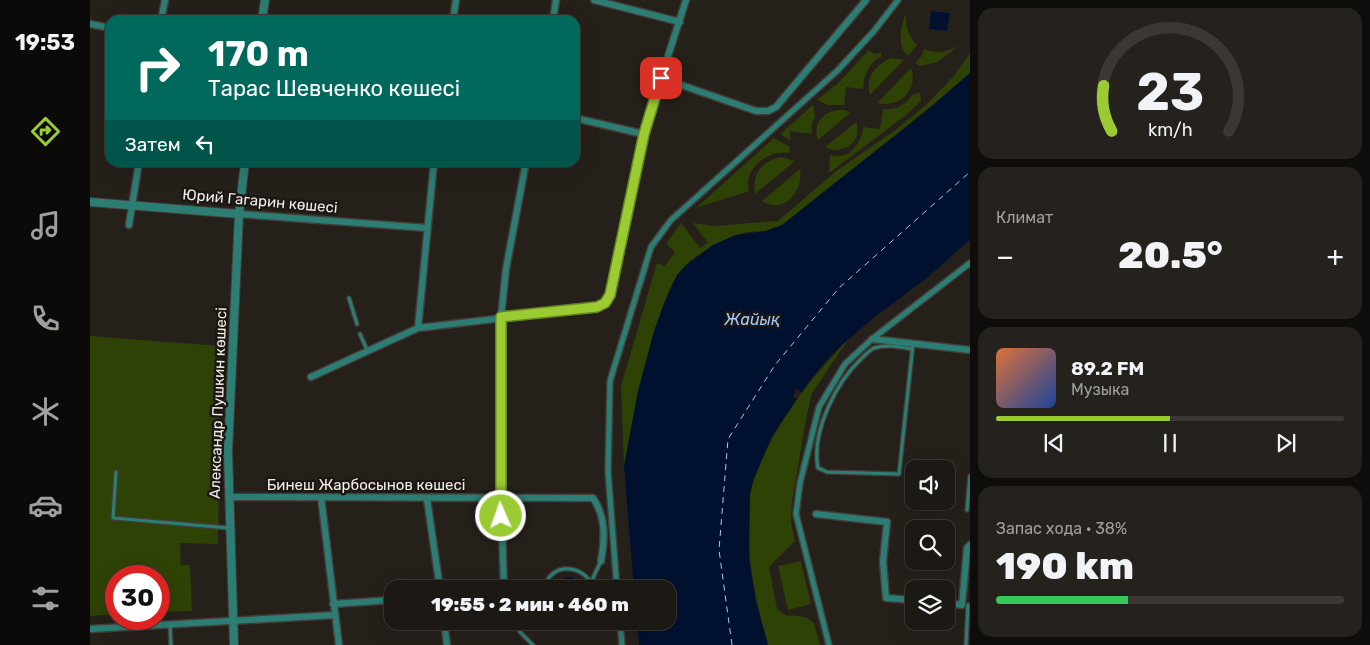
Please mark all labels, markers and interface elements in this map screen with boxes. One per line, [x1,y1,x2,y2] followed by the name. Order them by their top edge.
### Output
[15,29,75,56] text: 19:53
[208,33,309,75] text: 170 m
[125,35,190,100] icon: right
[640,57,682,99] pin
[1136,61,1204,123] text: 23
[647,64,675,92] icon: arrive
[208,75,460,102] text: Тарас Шевченко көшесі
[28,114,63,149] icon: directions
[1148,119,1192,140] text: km/h
[191,130,219,158] icon: left
[125,133,181,156] text: Затем
[182,185,338,217] street label: Юрий Гагарин көшесі
[28,208,63,243] icon: music
[996,208,1053,227] text: Климат
[1118,232,1223,278] text: 20.5°
[996,240,1014,273] text: −
[1327,240,1344,273] text: +
[28,301,63,336] icon: phone
[206,307,230,499] street label: Александр Пушкин көшесі
[724,310,780,329] water label: Жайық
[1071,357,1144,380] text: 89.2 FM
[1071,380,1129,399] text: Музыка
[28,394,63,429] icon: climate
[1040,429,1068,457] icon: previous
[1156,429,1184,457] icon: pause
[1272,429,1300,457] icon: next
[905,460,955,630] map controls
[905,460,955,510] button: sound
[267,476,465,494] street label: Бинеш Жарбосынов көшесі
[28,488,63,523] icon: car
[474,489,526,541] position arrow
[996,519,1127,538] text: Запас хода · 38%
[905,520,955,570] button: search
[996,543,1134,589] text: 190 km
[105,565,170,630] speed limit sign: 30
[905,580,955,630] button: layers
[28,581,63,616] icon: filters
[431,593,629,616] text: 19:55 · 2 мин · 460 m

